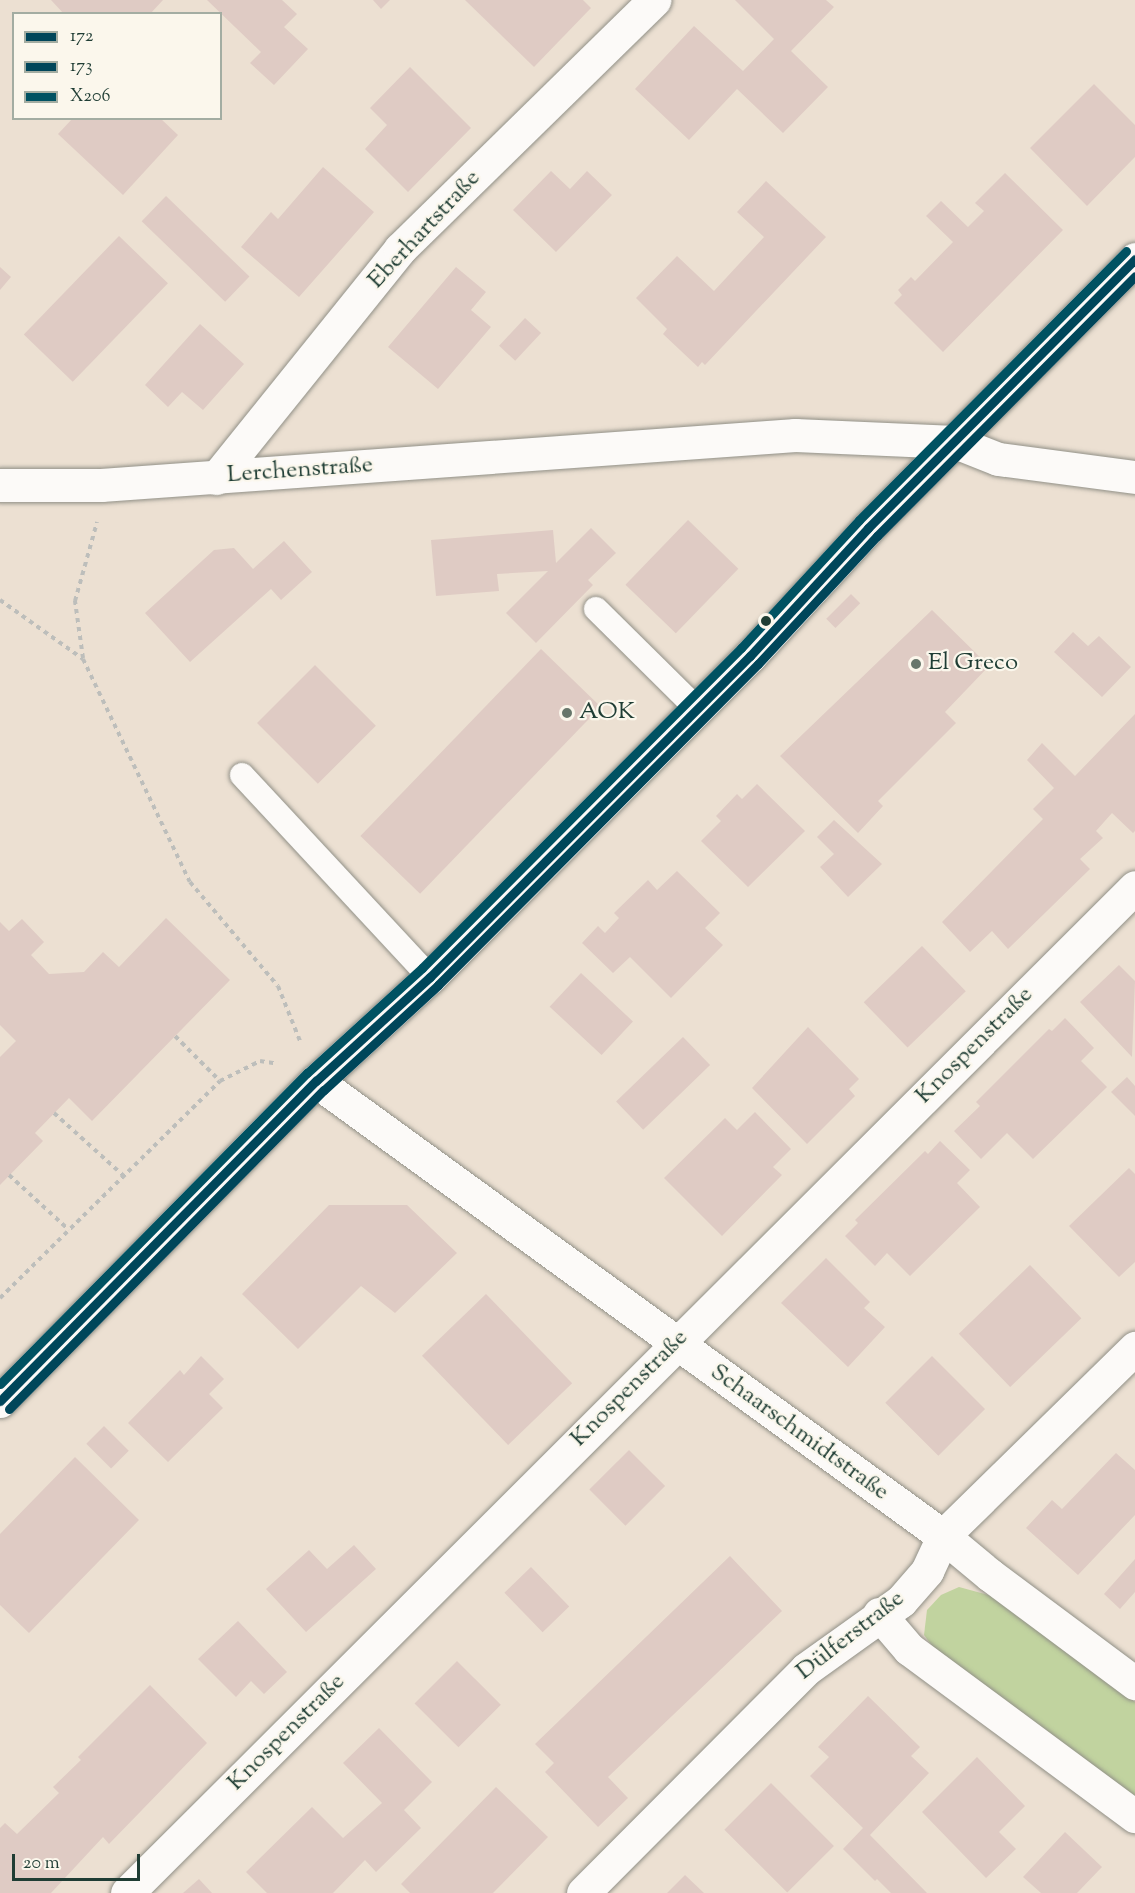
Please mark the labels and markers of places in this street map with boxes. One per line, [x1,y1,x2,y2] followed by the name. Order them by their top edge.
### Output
[760,615,772,627] unlabelled marker
[928,650,1018,678] place label: El Greco
[909,657,923,671] marker: El Greco
[579,699,635,727] place label: AOK
[560,706,574,720] marker: AOK

